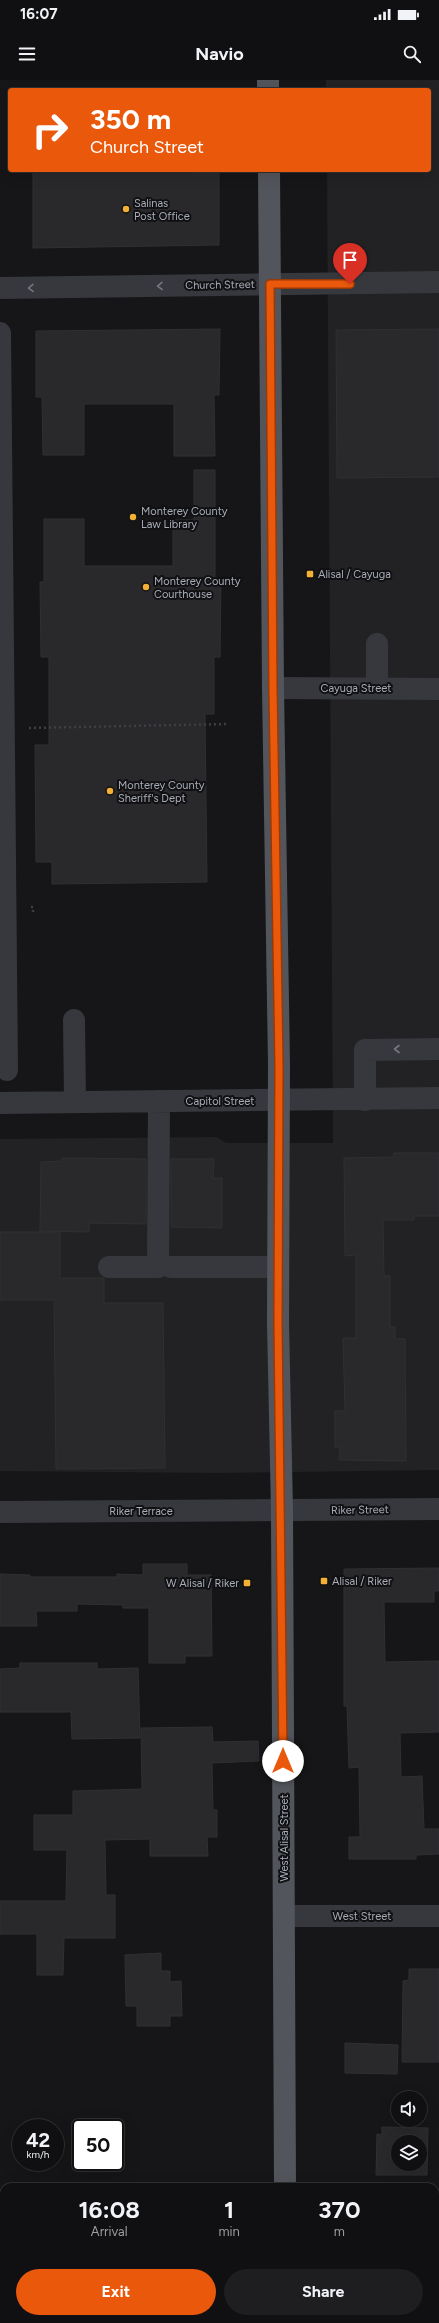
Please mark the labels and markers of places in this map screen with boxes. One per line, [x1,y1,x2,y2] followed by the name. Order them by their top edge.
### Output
[134,197,190,223] place label: Salinas Post Office
[121,204,131,214] marker: Salinas Post Office
[333,243,367,284] pin
[141,505,228,531] place label: Monterey County Law Library
[128,512,138,522] marker: Monterey County Law Library
[318,568,391,581] place label: Alisal / Cayuga
[305,569,315,579] marker: Alisal / Cayuga
[154,575,241,601] place label: Monterey County Courthouse
[141,582,151,592] marker: Monterey County Courthouse
[118,779,205,805] place label: Monterey County Sheriff's Dept
[105,786,115,796] marker: Monterey County Sheriff's Dept
[332,1575,392,1588] place label: Alisal / Riker
[319,1576,329,1586] marker: Alisal / Riker
[166,1577,239,1590] place label: W Alisal / Riker
[242,1578,252,1588] marker: W Alisal / Riker

